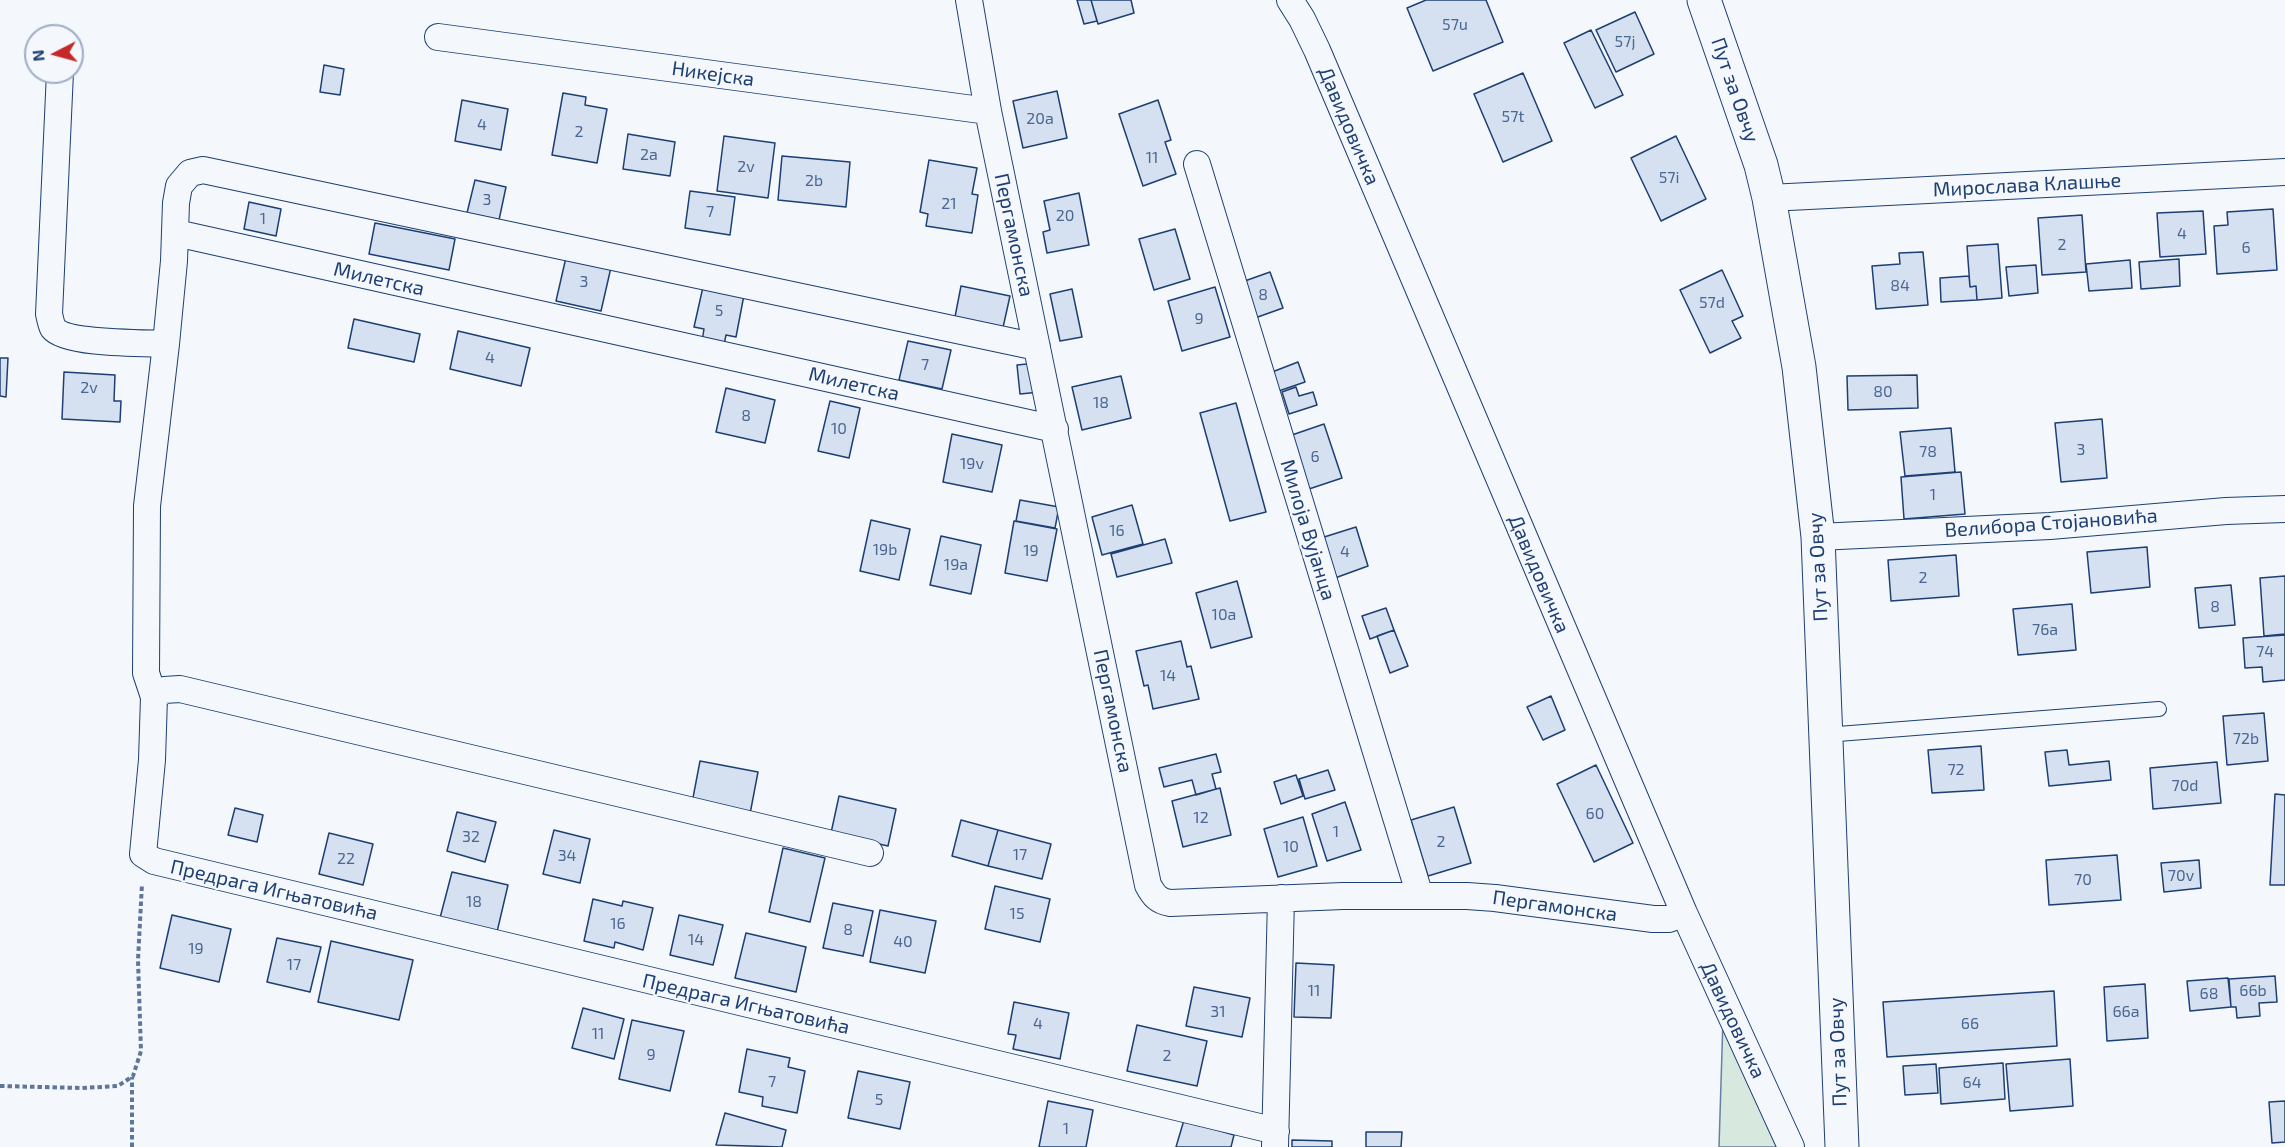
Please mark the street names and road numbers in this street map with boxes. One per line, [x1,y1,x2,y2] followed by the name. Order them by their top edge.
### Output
[1706,34,1764,146] street label: Пут за Овчу
[670,56,756,92] street label: Никејска
[1313,63,1385,189] street label: Давидовичка
[1932,168,2122,202] street label: Мирослава Клашње
[989,171,1039,299] street label: Пергамонска
[331,257,427,301] street label: Милетска
[806,362,902,406] street label: Милетска
[1275,457,1341,603] street label: Милоја Вујанца
[1944,504,2158,542] street label: Велибора Стојановића
[1503,511,1575,637] street label: Давидовичка
[1803,512,1833,622] street label: Пут за Овчу
[1088,647,1138,775] street label: Пергамонска
[168,854,380,926] street label: Предрага Игњатовића
[1491,885,1619,927] street label: Пергамонска
[1695,958,1771,1082] street label: Давидовичка
[640,968,852,1040] street label: Предрага Игњатовића
[1824,997,1852,1107] street label: Пут за Овчу

